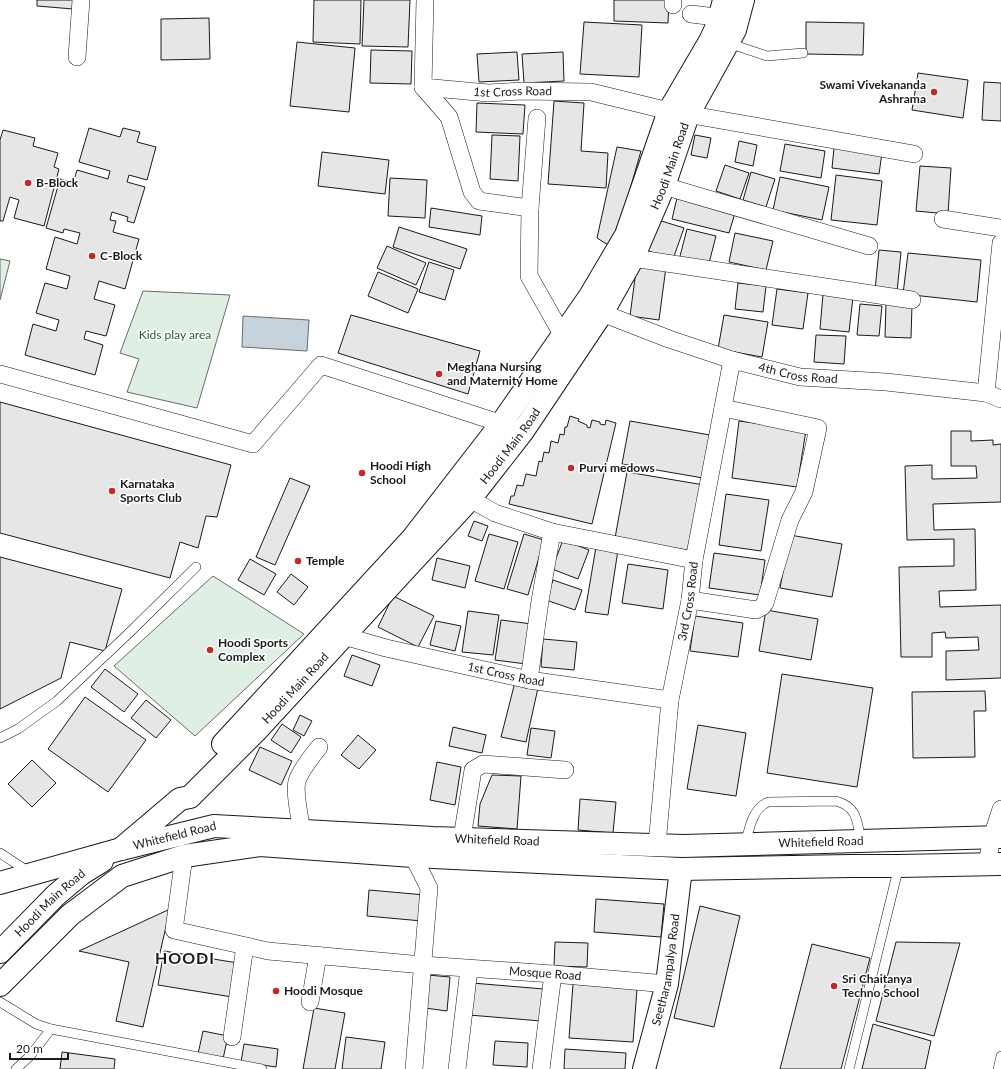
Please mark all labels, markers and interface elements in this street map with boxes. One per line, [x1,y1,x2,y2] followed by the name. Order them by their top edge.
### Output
[819,77,926,106] place label: Swami Vivekananda Ashrama
[473,83,552,100] street label: 1st Cross Road
[929,87,939,97] marker: Swami Vivekananda Ashrama
[647,120,692,212] street label: Hoodi Main Road
[36,175,79,190] place label: B-Block
[23,178,33,188] marker: B-Block
[100,248,143,263] place label: C-Block
[87,251,97,261] marker: C-Block
[139,327,211,342] park label: Kids play area
[447,359,558,388] place label: Meghana Nursing and Maternity Home
[757,359,838,386] street label: 4th Cross Road
[434,369,444,379] marker: Meghana Nursing and Maternity Home
[476,405,543,487] street label: Hoodi Main Road
[370,458,431,487] place label: Hoodi High School
[579,460,655,475] place label: Purvi medows
[566,463,576,473] marker: Purvi medows
[357,468,367,478] marker: Hoodi High School
[120,476,182,505] place label: Karnataka Sports Club
[107,486,117,496] marker: Karnataka Sports Club
[306,553,345,568] place label: Temple
[293,556,303,566] marker: Temple
[674,561,701,642] street label: 3rd Cross Road
[218,635,288,664] place label: Hoodi Sports Complex
[205,645,215,655] marker: Hoodi Sports Complex
[258,649,332,727] street label: Hoodi Main Road
[466,658,546,689] street label: 1st Cross Road
[131,818,218,853] street label: Whitefield Road
[454,831,540,848] street label: Whitefield Road
[778,833,864,850] street label: Whitefield Road
[11,866,88,940] street label: Hoodi Main Road
[648,913,682,1027] street label: Seetharampalya Road
[155,948,215,967] district label: HOODI
[508,963,582,983] street label: Mosque Road
[842,971,919,1000] place label: Sri Chaitanya Techno School
[829,981,839,991] marker: Sri Chaitanya Techno School
[284,983,364,998] place label: Hoodi Mosque
[271,986,281,996] marker: Hoodi Mosque
[10,1035,68,1061] scale bar
[16,1041,43,1056] text: 20 m

